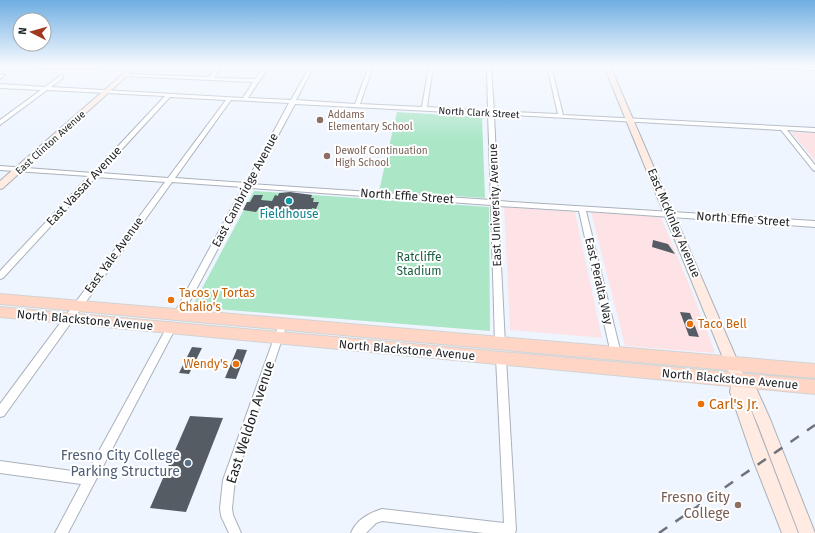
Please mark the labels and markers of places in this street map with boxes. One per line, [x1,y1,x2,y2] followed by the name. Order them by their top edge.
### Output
[328,109,413,133] place label: Addams Elementary School
[315,115,325,125] marker: Addams Elementary School
[335,145,428,169] place label: Dewolf Continuation High School
[322,151,332,161] marker: Dewolf Continuation High School
[284,196,294,206] marker: Fieldhouse
[259,207,319,221] place label: Fieldhouse
[179,286,255,314] place label: Tacos y Tortas Chalio's
[166,295,176,305] marker: Tacos y Tortas Chalio's
[698,317,747,331] place label: Taco Bell
[685,319,695,329] marker: Taco Bell
[183,357,228,371] place label: Wendy's
[231,359,241,369] marker: Wendy's
[709,396,759,413] place label: Carl's Jr.
[696,399,706,409] marker: Carl's Jr.
[61,447,180,480] place label: Fresno City College Parking Structure
[183,458,193,468] marker: Fresno City College Parking Structure
[661,489,730,522] place label: Fresno City College
[733,500,743,510] marker: Fresno City College

